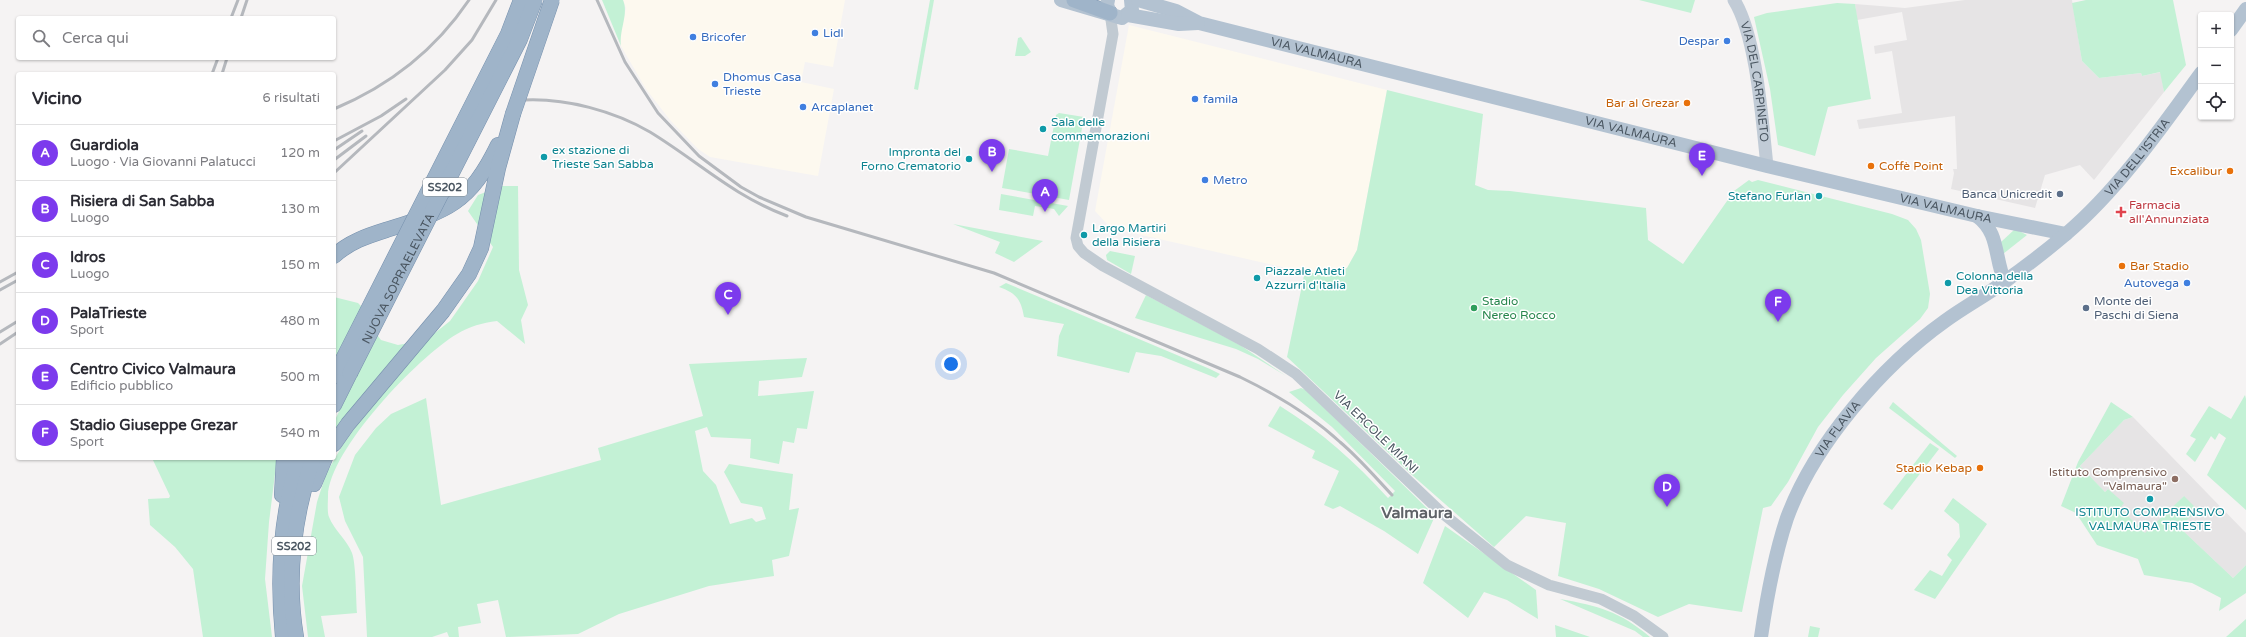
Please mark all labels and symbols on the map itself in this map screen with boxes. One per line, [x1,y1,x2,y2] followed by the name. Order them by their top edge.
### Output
[1737,20,1772,143] street label: VIA DEL CARPINETO
[823,26,843,40] place label: Lidl
[810,28,820,38] marker: Lidl
[701,30,746,44] place label: Bricofer
[688,32,698,42] marker: Bricofer
[1269,34,1364,71] street label: VIA VALMAURA
[1679,34,1719,48] place label: Despar
[1722,36,1732,46] marker: Despar
[723,70,801,98] place label: Dhomus Casa Trieste
[710,79,720,89] marker: Dhomus Casa Trieste
[1203,92,1238,106] place label: famila
[1190,94,1200,104] marker: famila
[1606,96,1679,110] place label: Bar al Grezar
[1682,98,1692,108] marker: Bar al Grezar
[811,100,874,114] place label: Arcaplanet
[798,102,808,112] marker: Arcaplanet
[1584,113,1679,150] street label: VIA VALMAURA
[1051,115,1150,143] place label: Sala delle commemorazioni
[2102,115,2173,199] street label: VIA DELL'ISTRIA
[1038,124,1048,134] marker: Sala delle commemorazioni
[979,139,1005,172] pin: B
[552,143,654,171] place label: ex stazione di Trieste San Sabba
[1689,143,1715,176] pin: E
[861,145,961,173] place label: Impronta del Forno Crematorio
[539,152,549,162] marker: ex stazione di Trieste San Sabba
[964,154,974,164] marker: Impronta del Forno Crematorio
[1879,159,1944,173] place label: Coffè Point
[1866,161,1876,171] marker: Coffè Point
[2169,164,2222,178] place label: Excalibur
[2225,166,2235,176] marker: Excalibur
[1213,173,1248,187] place label: Metro
[1200,175,1210,185] marker: Metro
[423,178,467,196] road number: SS202
[1032,179,1058,212] pin: A
[1961,187,2052,201] place label: Banca Unicredit
[1728,189,1811,203] place label: Stefano Furlan
[2055,189,2065,199] marker: Banca Unicredit
[1814,191,1824,201] marker: Stefano Furlan
[1898,191,1993,226] street label: VIA VALMAURA
[2129,198,2209,226] place label: Farmacia all'Annunziata
[2116,207,2126,217] marker: Farmacia all'Annunziata
[359,211,437,346] street label: NUOVA SOPRAELEVATA
[1092,221,1166,249] place label: Largo Martiri della Risiera
[1079,230,1089,240] marker: Largo Martiri della Risiera
[2130,259,2189,273] place label: Bar Stadio
[2117,261,2127,271] marker: Bar Stadio
[1265,264,1346,292] place label: Piazzale Atleti Azzurri d'Italia
[1956,269,2033,297] place label: Colonna della Dea Vittoria
[1252,273,1262,283] marker: Piazzale Atleti Azzurri d'Italia
[2124,276,2179,290] place label: Autovega
[1943,278,1953,288] marker: Colonna della Dea Vittoria
[2182,278,2192,288] marker: Autovega
[715,282,741,315] pin: C
[1765,289,1791,322] pin: F
[1482,294,1556,322] place label: Stadio Nereo Rocco
[2094,294,2179,322] place label: Monte dei Paschi di Siena
[1469,303,1479,313] marker: Stadio Nereo Rocco
[2081,303,2091,313] marker: Monte dei Paschi di Siena
[941,354,961,374] your location
[1331,388,1421,476] street label: VIA ERCOLE MIANI
[1812,398,1863,460] street label: VIA FLAVIA
[1896,461,1972,475] place label: Stadio Kebap
[1975,463,1985,473] marker: Stadio Kebap
[2049,465,2167,493] place label: Istituto Comprensivo "Valmaura"
[1654,474,1680,507] pin: D
[2170,474,2180,484] marker: Istituto Comprensivo "Valmaura"
[2145,494,2155,504] marker: ISTITUTO COMPRENSIVO VALMAURA TRIESTE
[1381,503,1453,523] district label: Valmaura
[2075,505,2225,533] place label: ISTITUTO COMPRENSIVO VALMAURA TRIESTE
[272,537,316,555] road number: SS202

